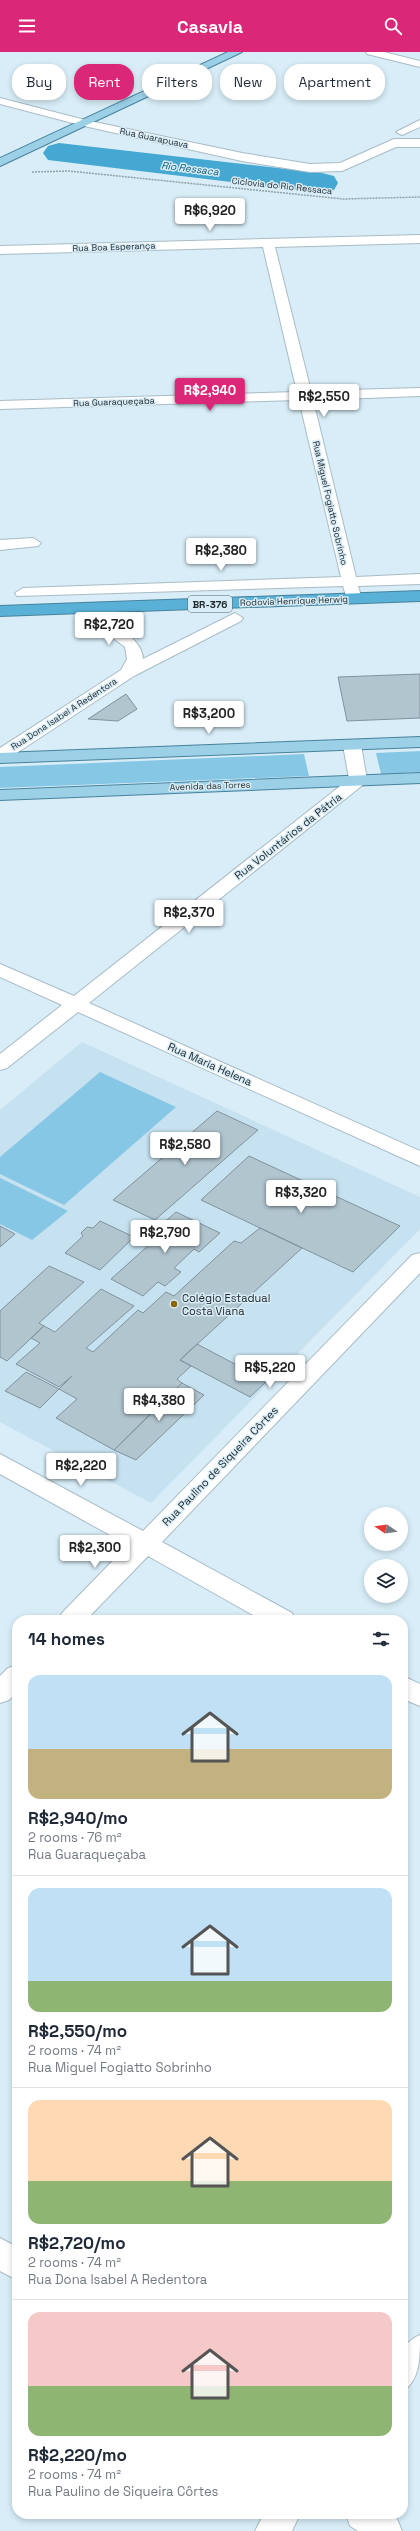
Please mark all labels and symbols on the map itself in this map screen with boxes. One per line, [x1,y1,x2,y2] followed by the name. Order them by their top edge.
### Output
[119,125,189,151] street label: Rua Guarapuava
[161,159,220,178] water label: Rio Ressaca
[231,175,333,197] street label: Ciclovia do Rio Ressaca
[173,198,247,232] pin: R$6,920
[72,240,156,254] street label: Rua Boa Esperança
[173,378,247,412] pin: R$2,940
[287,384,361,418] pin: R$2,550
[73,395,155,409] street label: Rua Guaraqueçaba
[310,440,350,567] street label: Rua Miguel Fogiatto Sobrinho
[184,538,258,572] pin: R$2,380
[240,593,348,609] street label: Rodovia Henrique Herwig
[188,596,232,612] road number: BR-376
[72,612,146,646] pin: R$2,720
[9,675,119,753] street label: Rua Dona Isabel A Redentora
[172,701,246,735] pin: R$3,200
[169,779,251,793] street label: Avenida das Torres
[232,789,345,882] street label: Rua Voluntários da Pátria
[152,900,226,934] pin: R$2,370
[166,1039,255,1089] street label: Rua Maria Helena
[148,1132,222,1166] pin: R$2,580
[264,1180,338,1214] pin: R$3,320
[128,1220,202,1254] pin: R$2,790
[182,1291,270,1318] place label: Colégio Estadual Costa Viana
[169,1299,179,1309] marker: Colégio Estadual Costa Viana
[233,1355,307,1389] pin: R$5,220
[122,1388,196,1422] pin: R$4,380
[159,1403,281,1529] street label: Rua Paulino de Siqueira Côrtes
[44,1453,118,1487] pin: R$2,220
[364,1507,408,1551] north arrow
[58,1535,132,1569] pin: R$2,300

